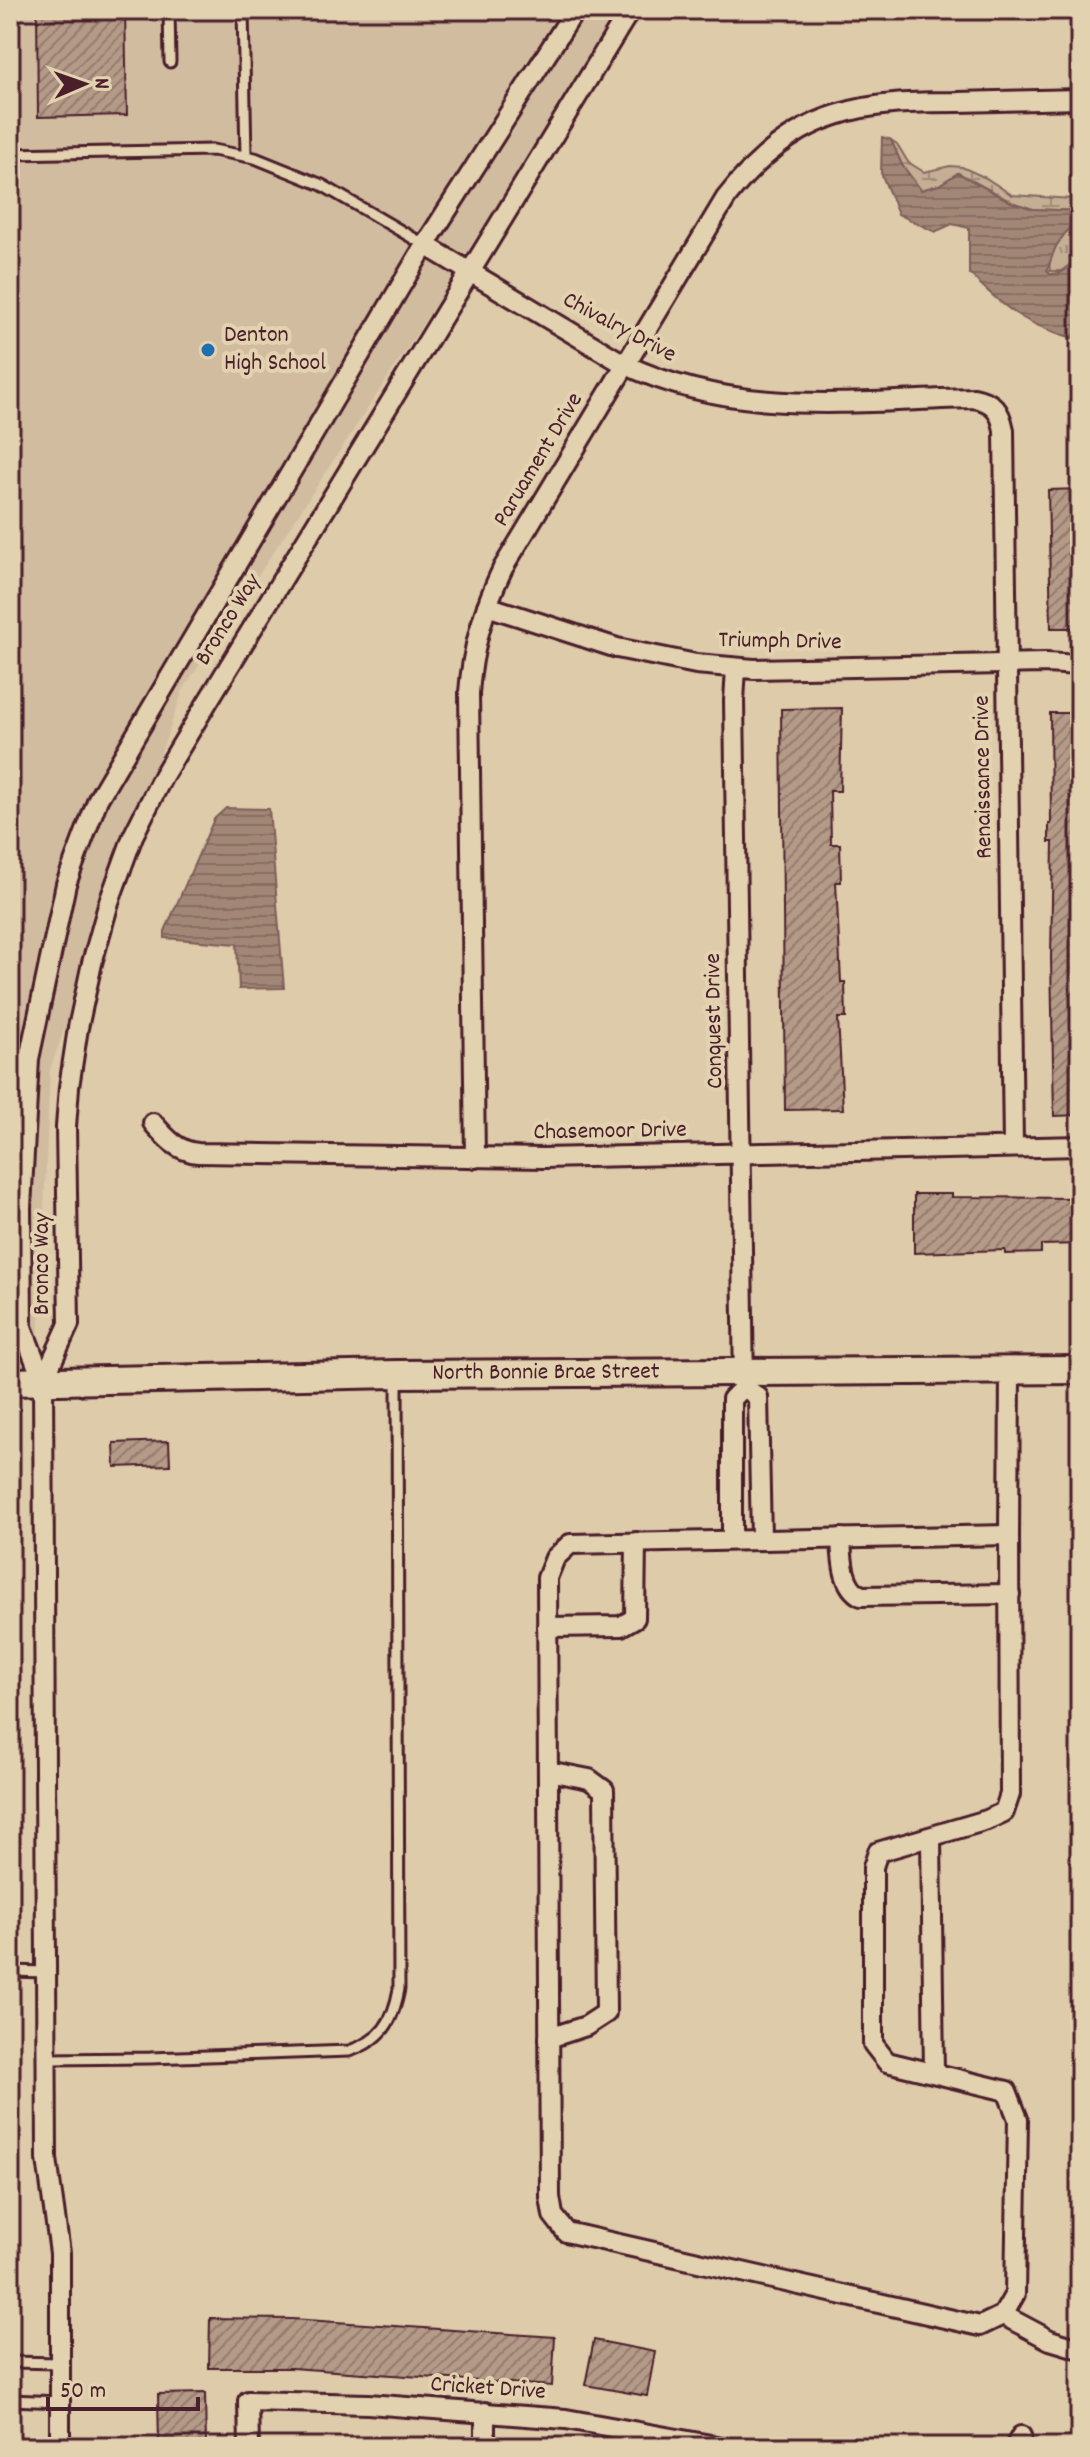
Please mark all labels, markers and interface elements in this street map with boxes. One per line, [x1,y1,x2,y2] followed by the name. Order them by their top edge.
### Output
[44,44,124,124] north arrow
[85,77,116,90] text: N
[556,284,682,372] street label: Chivalry Drive
[224,319,326,381] place label: Denton High School
[199,341,217,359] marker: Denton High School
[485,386,593,534] street label: Paruament Drive
[187,566,271,673] street label: Bronco Way
[718,624,842,660] street label: Triumph Drive
[966,695,1002,859] street label: Renaissance Drive
[697,953,733,1089] street label: Conquest Drive
[533,1114,687,1150] street label: Chasemoor Drive
[26,1211,60,1315] street label: Bronco Way
[432,1355,660,1391] street label: North Bonnie Brae Street
[48,2361,198,2411] scale bar
[429,2368,547,2410] street label: Cricket Drive
[60,2375,106,2409] text: 50 m

